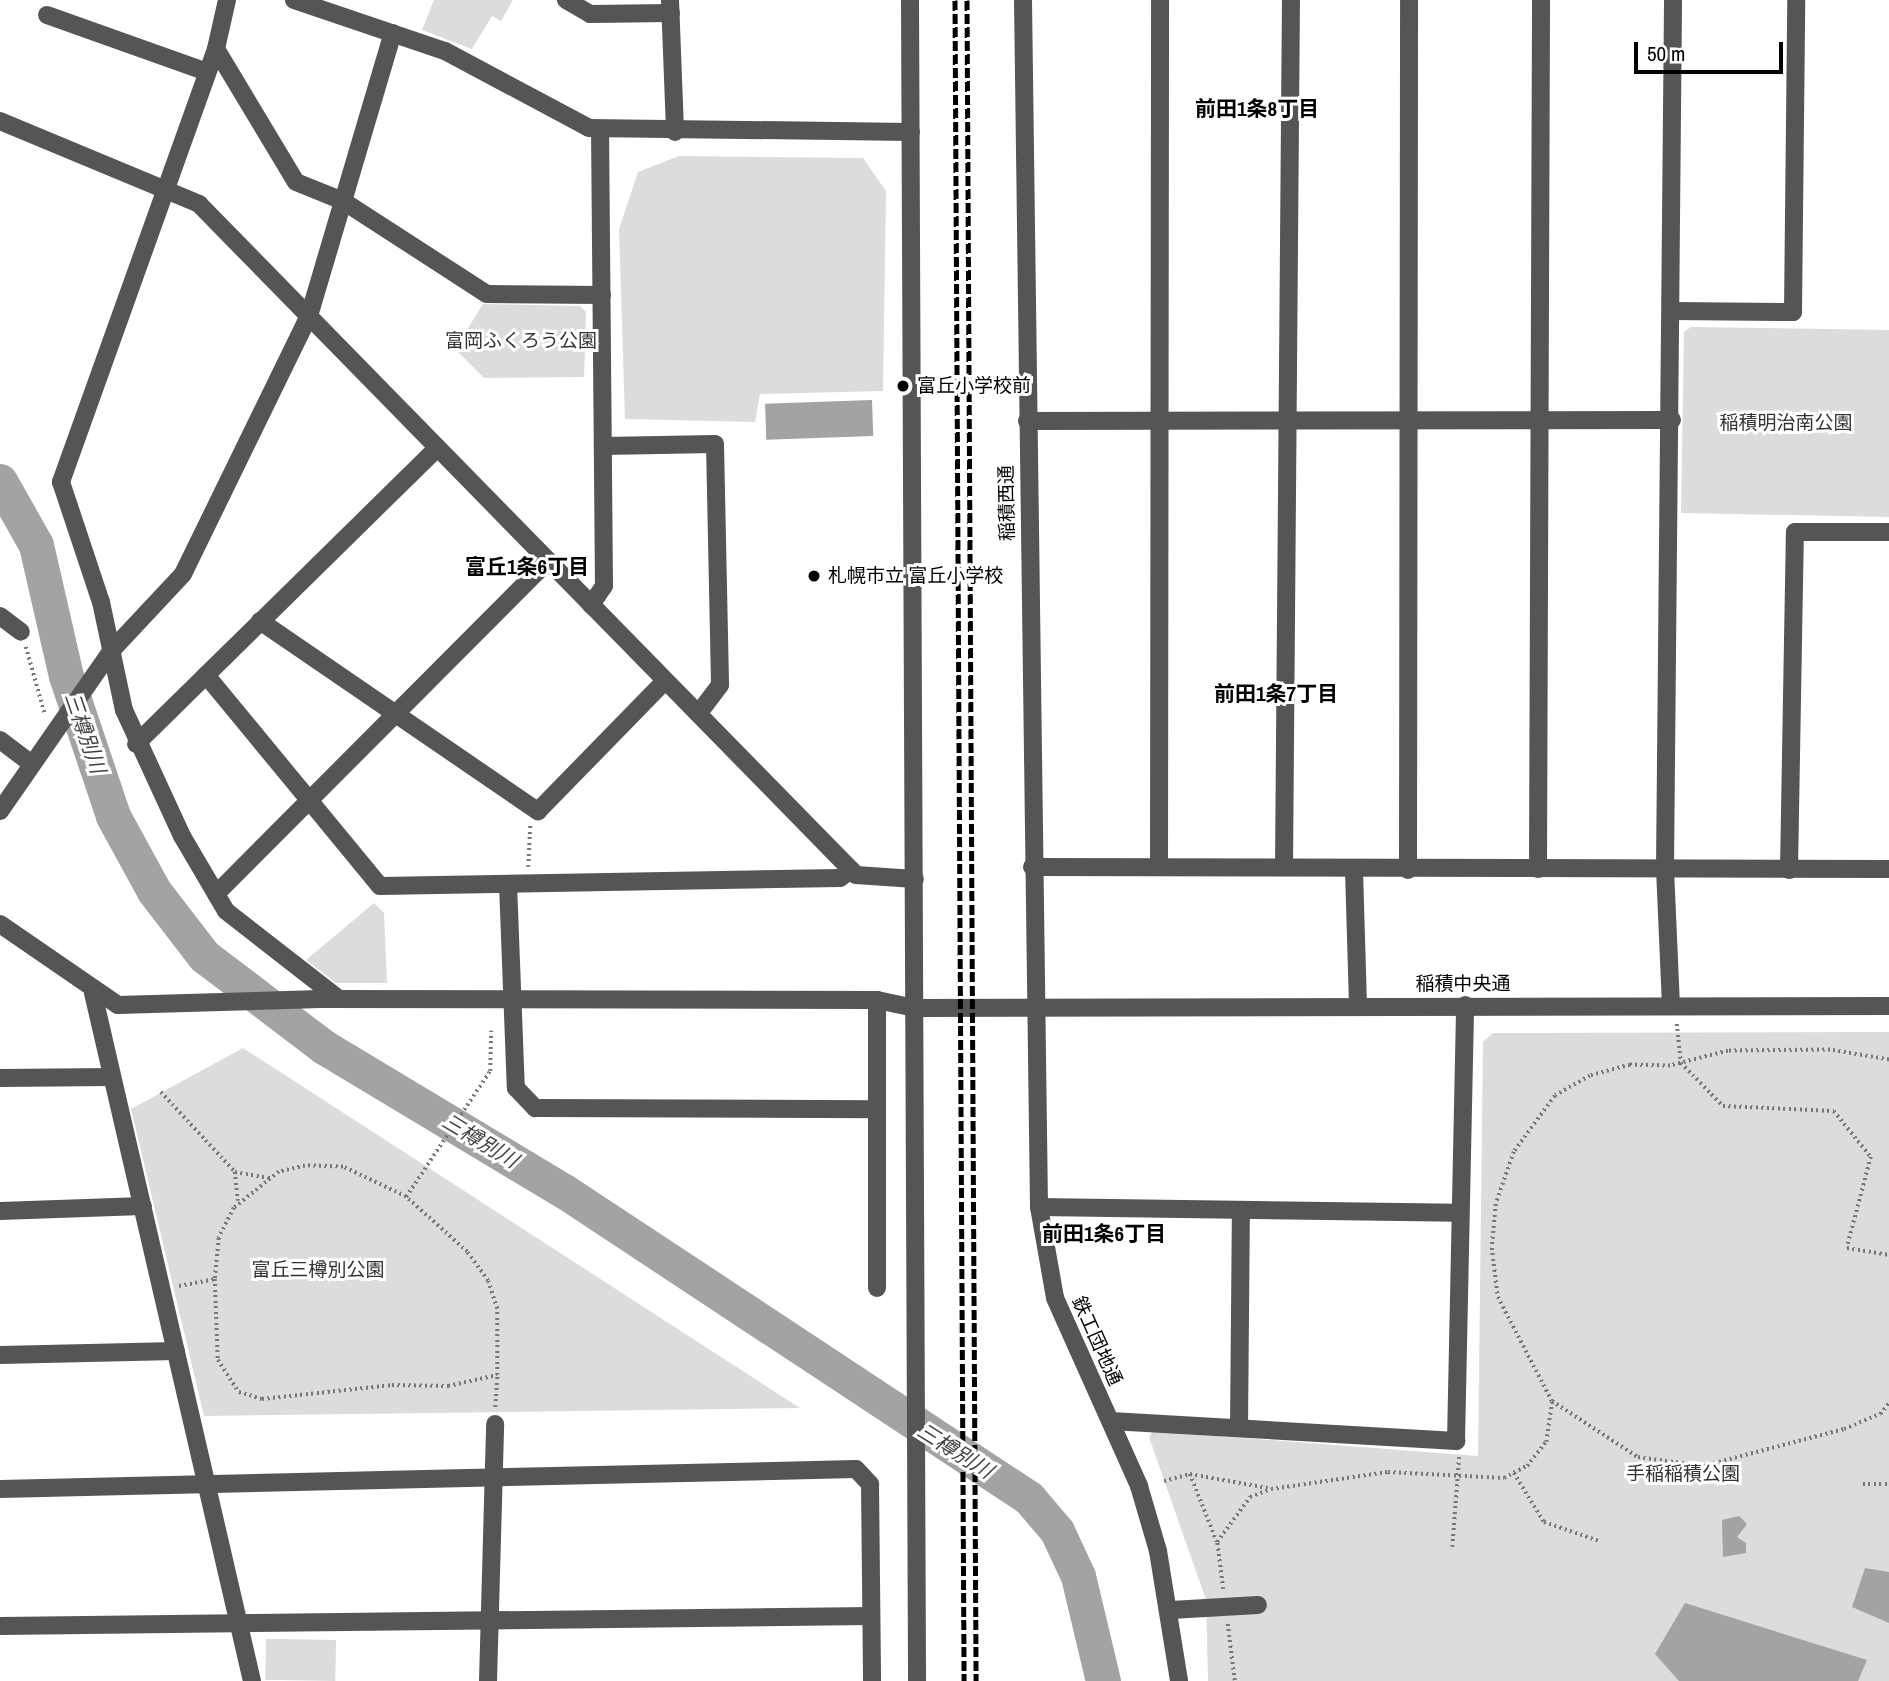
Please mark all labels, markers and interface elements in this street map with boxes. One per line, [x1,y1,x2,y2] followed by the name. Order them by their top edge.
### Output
[1637,28,1786,72] scale bar
[1647,39,1685,68] text: 50 m
[1195,96,1319,122] district label: 前田1条8丁目
[445,330,597,352] park label: 富岡ふくろう公園
[917,375,1031,397] place label: 富丘小学校前
[895,378,911,394] marker: 富丘小学校前
[1720,412,1852,434] park label: 稲積明治南公園
[995,465,1019,541] street label: 稲積西通
[465,554,589,580] district label: 富丘1条6丁目
[828,565,1003,587] place label: 札幌市立 富丘小学校
[806,568,822,584] marker: 札幌市立 富丘小学校
[1214,681,1338,707] district label: 前田1条7丁目
[59,689,111,777] water label: 三樽別川
[1416,973,1510,995] street label: 稲積中央通
[438,1109,522,1173] water label: 三樽別川
[1042,1221,1166,1247] district label: 前田1条6丁目
[252,1259,384,1281] park label: 富丘三樽別公園
[1067,1293,1127,1389] street label: 鉄工団地通
[913,1418,997,1484] water label: 三樽別川
[1626,1463,1740,1485] park label: 手稲稲積公園

